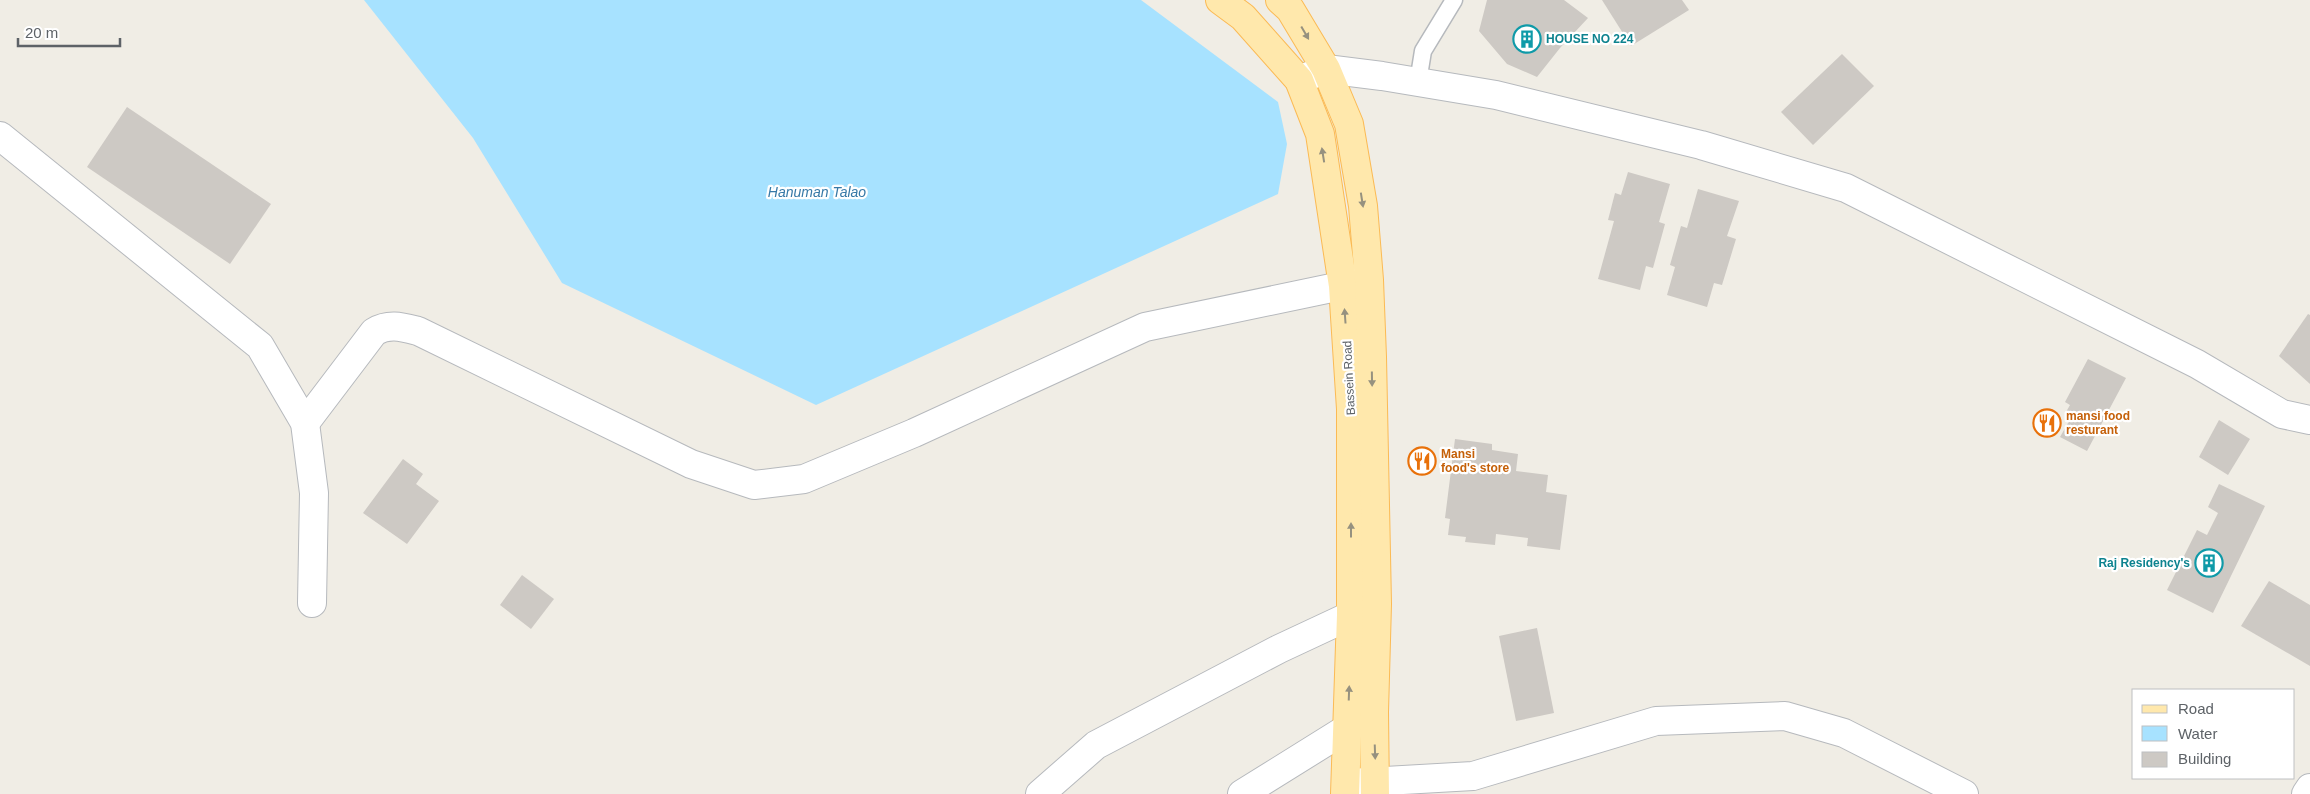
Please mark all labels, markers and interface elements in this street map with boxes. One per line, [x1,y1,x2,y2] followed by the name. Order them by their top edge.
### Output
[18,15,120,47] scale bar
[25,24,58,41] text: 20 m
[1512,24,1542,54] building icon: HOUSE NO 224
[1300,27,1309,40] one-way arrow
[1546,32,1634,46] place label: HOUSE NO 224
[1319,146,1327,162] one-way arrow
[768,184,866,200] water label: Hanuman Talao
[1358,192,1366,208] one-way arrow
[1340,307,1348,323] one-way arrow
[1340,340,1358,416] street label: Bassein Road
[1368,372,1376,388] one-way arrow
[2032,408,2062,438] restaurant icon: mansi food resturant
[2066,409,2130,437] place label: mansi food resturant
[1407,446,1437,476] restaurant icon: Mansi food's store
[1441,447,1510,475] place label: Mansi food's store
[1347,522,1355,538] one-way arrow
[2194,548,2224,578] building icon: Raj Residency's
[2098,556,2190,570] place label: Raj Residency's
[1345,685,1353,701] one-way arrow
[2132,689,2295,779] legend
[2178,700,2214,717] text: Road
[2178,725,2217,742] text: Water
[1372,744,1380,760] one-way arrow
[2178,750,2231,767] text: Building

